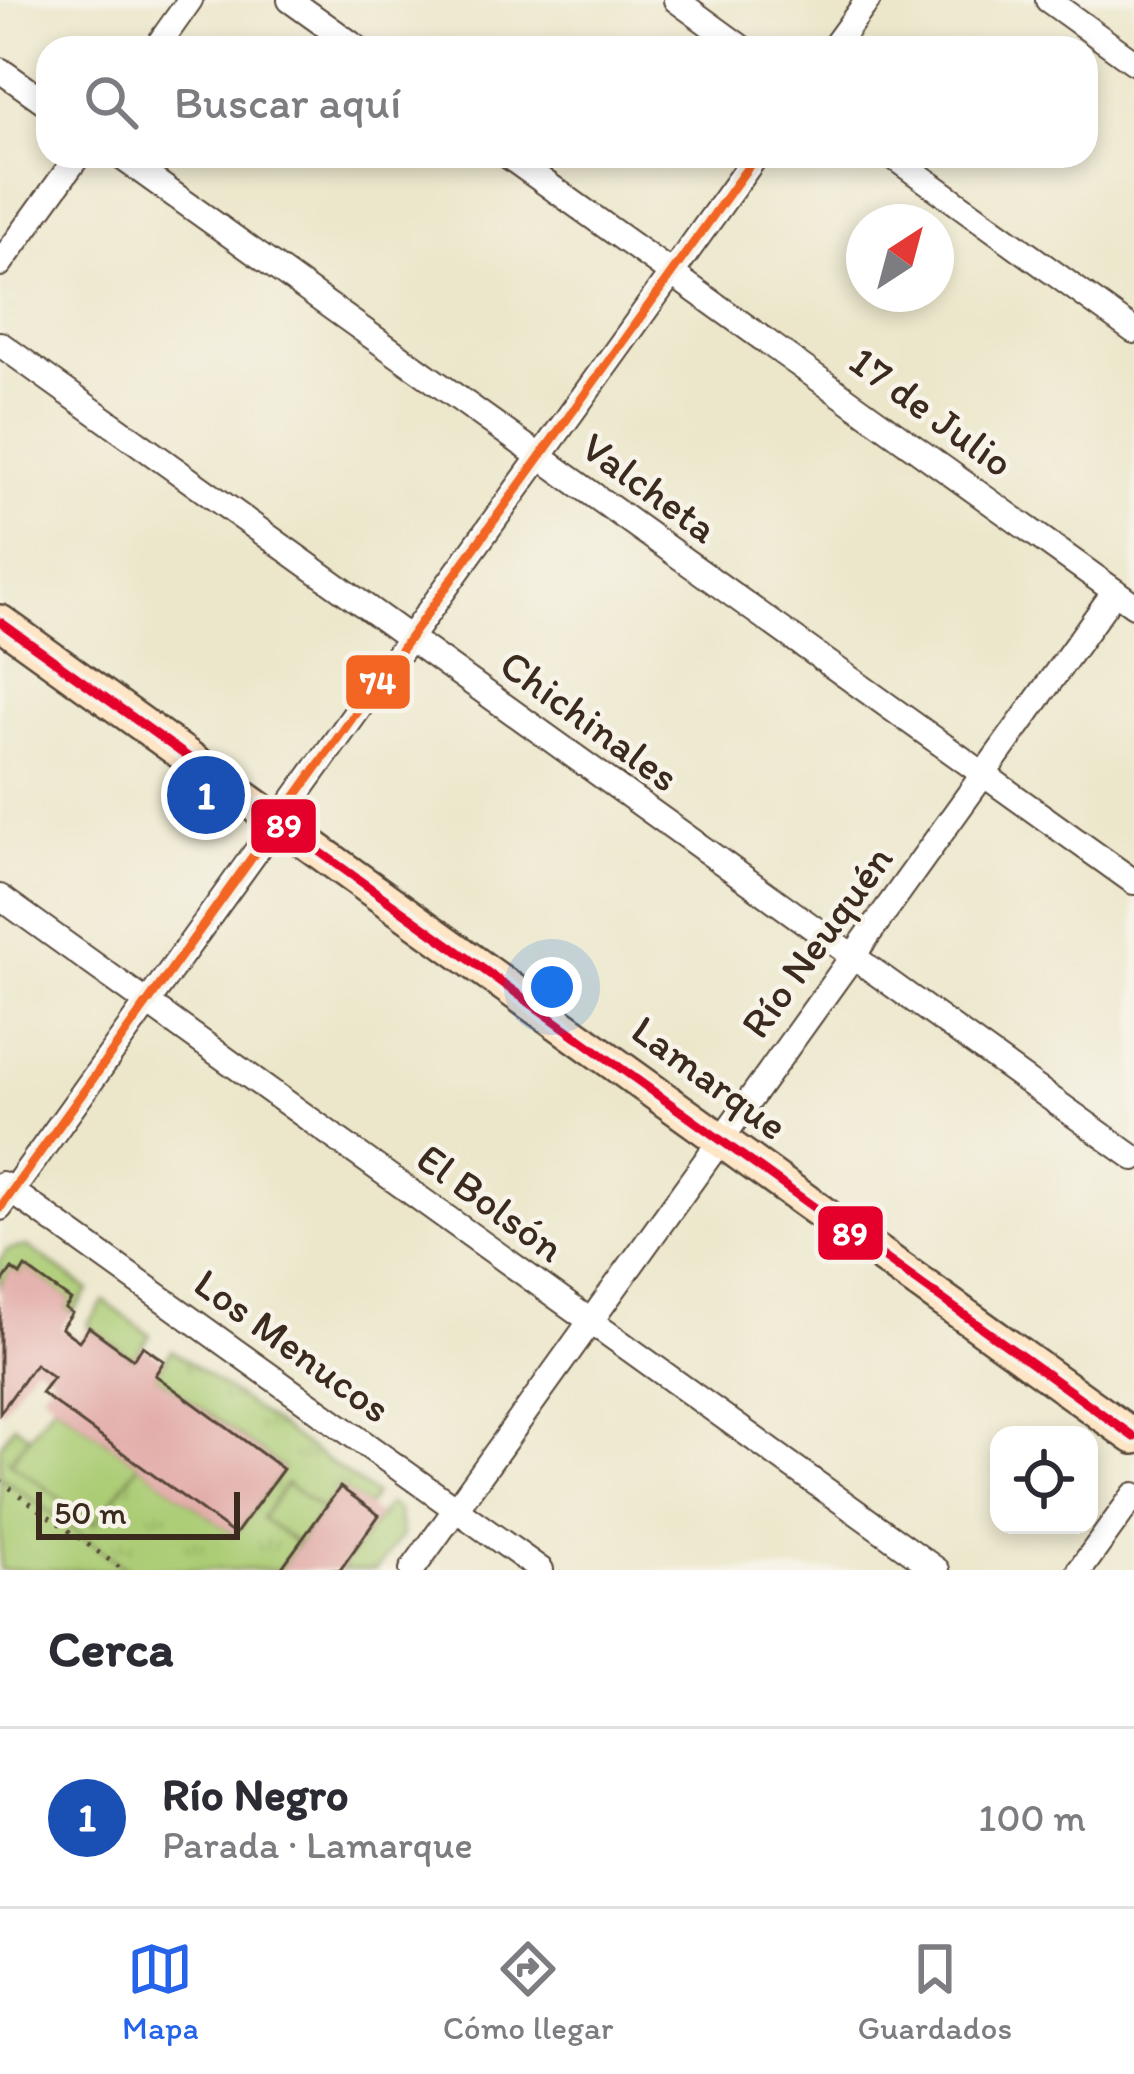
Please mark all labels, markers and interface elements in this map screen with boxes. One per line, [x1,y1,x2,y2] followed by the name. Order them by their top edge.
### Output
[36,36,1098,168] search box
[78,69,144,135] icon: search
[174,75,401,129] text: Buscar aquí
[846,204,954,312] north arrow
[840,335,1023,488] street label: 17 de Julio
[572,421,728,554] street label: Valcheta
[490,638,689,802] street label: Chichinales
[344,653,412,711] line badge: 74
[359,663,396,702] text: 74
[167,750,245,840] pin: 1
[249,797,318,855] line badge: 89
[266,806,302,845] text: 89
[729,835,903,1048] street label: Río Neuquén
[522,957,582,1017] your location
[622,1004,797,1151] street label: Lamarque
[407,1132,574,1273] street label: El Bolsón
[816,1204,885,1262] line badge: 89
[832,1214,868,1253] text: 89
[185,1257,401,1434] street label: Los Menucos
[990,1426,1098,1534] map controls
[990,1426,1098,1534] button: locate
[36,1486,240,1539] scale bar
[54,1493,127,1532] text: 50 m
[48,1618,174,1679] text: Cerca
[162,1767,349,1821] text: Río Negro
[78,1794,96,1841] text: 1
[978,1794,1086,1841] text: 100 m
[162,1821,473,1868] text: Parada · Lamarque
[122,1936,199,2047] tab: Mapa
[443,1936,614,2047] tab: Cómo llegar
[857,1936,1012,2047] tab: Guardados

